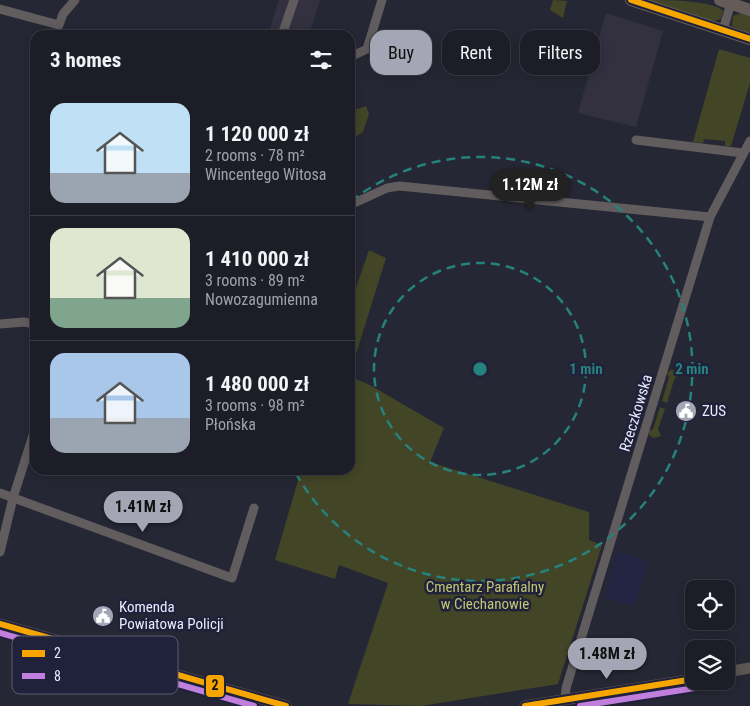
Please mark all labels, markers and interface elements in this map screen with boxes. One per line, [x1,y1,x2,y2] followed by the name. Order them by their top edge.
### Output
[370,30,432,75] chip: Buy
[442,30,510,75] chip: Rent
[520,30,600,75] chip: Filters
[307,46,335,74] icon: filters
[50,48,121,72] text: 3 homes
[205,122,309,146] text: 1 120 000 zł
[90,123,150,183] icon: home
[205,146,305,165] text: 2 rooms · 78 m²
[205,165,327,184] text: Wincentego Witosa
[478,168,582,211] pin: 1.12M zł
[502,175,558,194] text: 1.12M zł
[205,247,309,271] text: 1 410 000 zł
[90,248,150,308] icon: home
[205,271,305,290] text: 3 rooms · 89 m²
[205,290,318,309] text: Nowozagumienna
[471,360,489,378] centre of rings
[569,360,603,378] text: 1 min
[675,360,709,378] text: 2 min
[205,372,309,396] text: 1 480 000 zł
[616,372,656,454] street label: Rzeczkowska
[90,373,150,433] icon: home
[205,396,305,415] text: 3 rooms · 98 m²
[674,399,698,423] public building icon: ZUS
[702,402,726,420] place label: ZUS
[205,415,256,434] text: Płońska
[91,490,195,533] pin: 1.41M zł
[115,497,171,516] text: 1.41M zł
[426,578,544,613] park label: Cmentarz Parafialny w Ciechanowie
[685,580,735,690] map controls
[685,580,735,630] button: locate
[119,598,224,633] place label: Komenda Powiatowa Policji
[91,604,115,628] public building icon: Komenda Powiatowa Policji
[12,636,178,694] legend
[555,638,659,680] pin: 1.48M zł
[685,640,735,690] button: layers
[579,644,635,663] text: 1.48M zł
[54,645,61,661] text: 2
[54,668,61,684] text: 8
[205,674,225,698] line badge: 2
[211,677,219,693] text: 2

